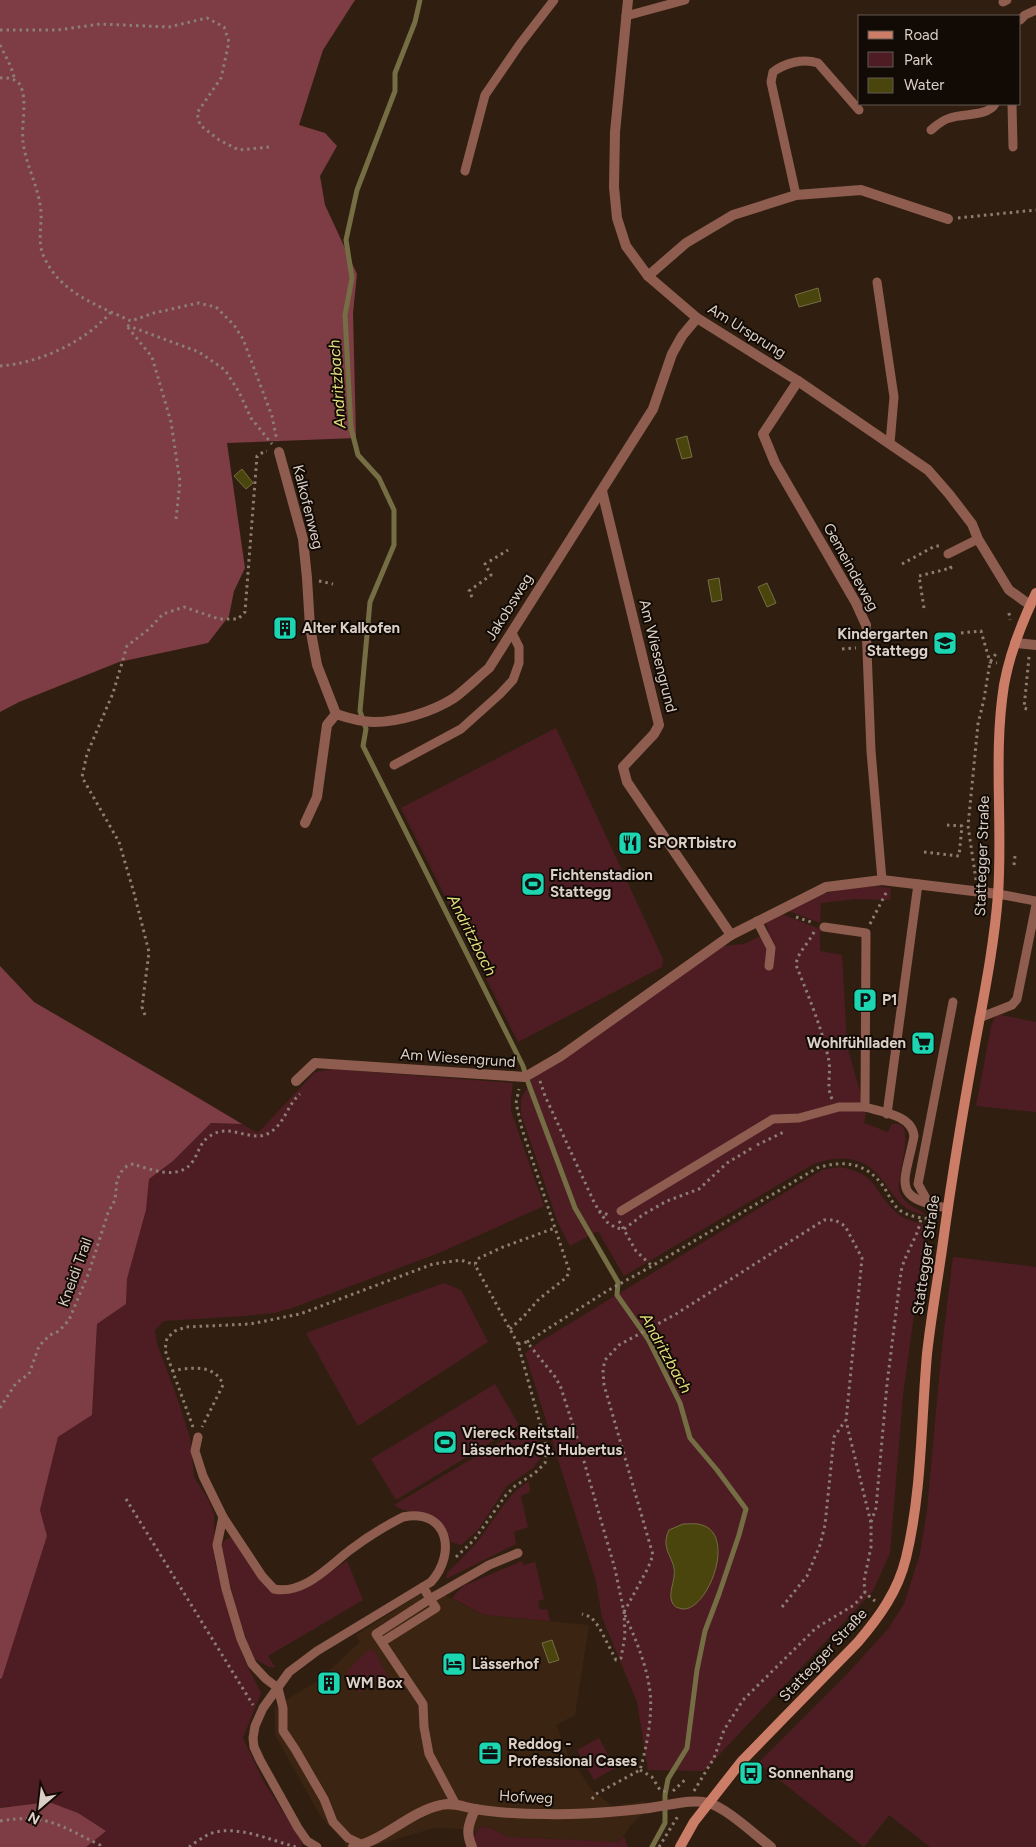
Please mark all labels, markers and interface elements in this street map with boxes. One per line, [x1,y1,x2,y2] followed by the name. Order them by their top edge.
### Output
[858,15,1021,105] legend
[904,26,939,44] text: Road
[904,51,933,69] text: Park
[904,76,944,94] text: Water
[705,300,789,362] street label: Am Ursprung
[324,339,350,430] water label: Andritzbach
[289,463,327,551] street label: Kalkofenweg
[819,520,883,614] street label: Gemeindeweg
[481,570,537,644] street label: Jakobsweg
[635,598,681,714] street label: Am Wiesengrund
[272,615,298,641] building icon: Alter Kalkofen
[302,619,400,637] place label: Alter Kalkofen
[837,625,928,660] place label: Kindergarten Stattegg
[932,630,958,656] school or university icon: Kindergarten Stattegg
[971,795,993,917] street label: Stattegger Straße
[617,830,643,856] restaurant icon: SPORTbistro
[648,834,737,852] place label: SPORTbistro
[550,866,653,901] place label: Fichtenstadion Stattegg
[520,871,546,897] sports icon: Fichtenstadion Stattegg
[443,890,501,979] water label: Andritzbach
[852,987,878,1013] parking icon: P1
[882,991,897,1009] place label: P1
[910,1030,936,1056] supermarket icon: Wohlfühlladen
[807,1034,906,1052] place label: Wohlfühlladen
[400,1045,516,1071] street label: Am Wiesengrund
[909,1194,943,1316] street label: Stattegger Straße
[54,1235,96,1309] street label: Kneidi Trail
[636,1309,696,1397] water label: Andritzbach
[462,1424,622,1459] place label: Viereck Reitstall Lässerhof/St. Hubertus
[432,1429,458,1455] sports icon: Viereck Reitstall Lässerhof/St. Hubertus
[775,1605,871,1705] street label: Stattegger Straße
[441,1651,467,1677] hotel icon: Lässerhof
[472,1655,539,1673] place label: Lässerhof
[316,1670,342,1696] building icon: WM Box
[346,1674,403,1692] place label: WM Box
[508,1735,637,1770] place label: Reddog - Professional Cases
[477,1740,503,1766] office icon: Reddog - Professional Cases
[738,1760,764,1786] bus stop icon: Sonnenhang
[768,1764,854,1782] place label: Sonnenhang
[15,1782,65,1832] north arrow
[499,1787,553,1807] street label: Hofweg
[25,1808,43,1828] text: N

